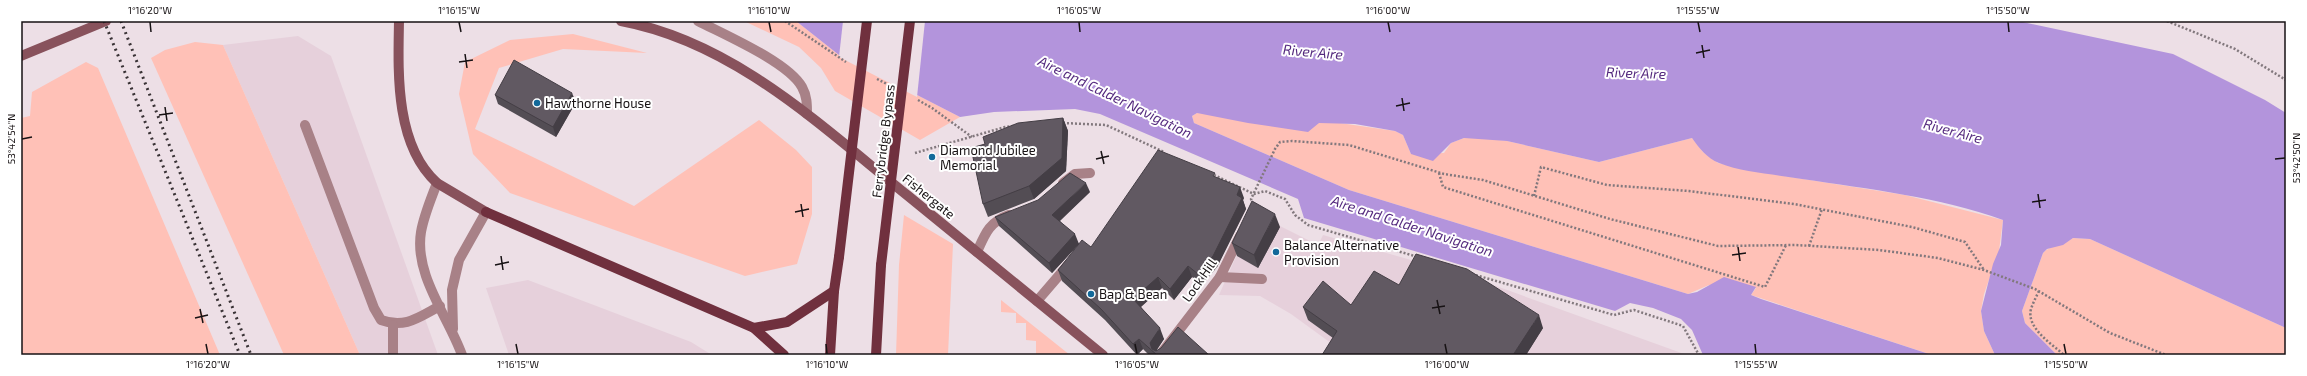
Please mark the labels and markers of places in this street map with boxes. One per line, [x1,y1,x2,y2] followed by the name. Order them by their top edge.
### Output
[545,95,651,111] place label: Hawthorne House
[532,98,542,108] marker: Hawthorne House
[940,142,1036,173] place label: Diamond Jubilee Memorial
[927,152,937,162] marker: Diamond Jubilee Memorial
[1284,237,1399,268] place label: Balance Alternative Provision
[1271,247,1281,257] marker: Balance Alternative Provision
[1099,286,1167,302] place label: Bap & Bean
[1086,289,1096,299] marker: Bap & Bean

